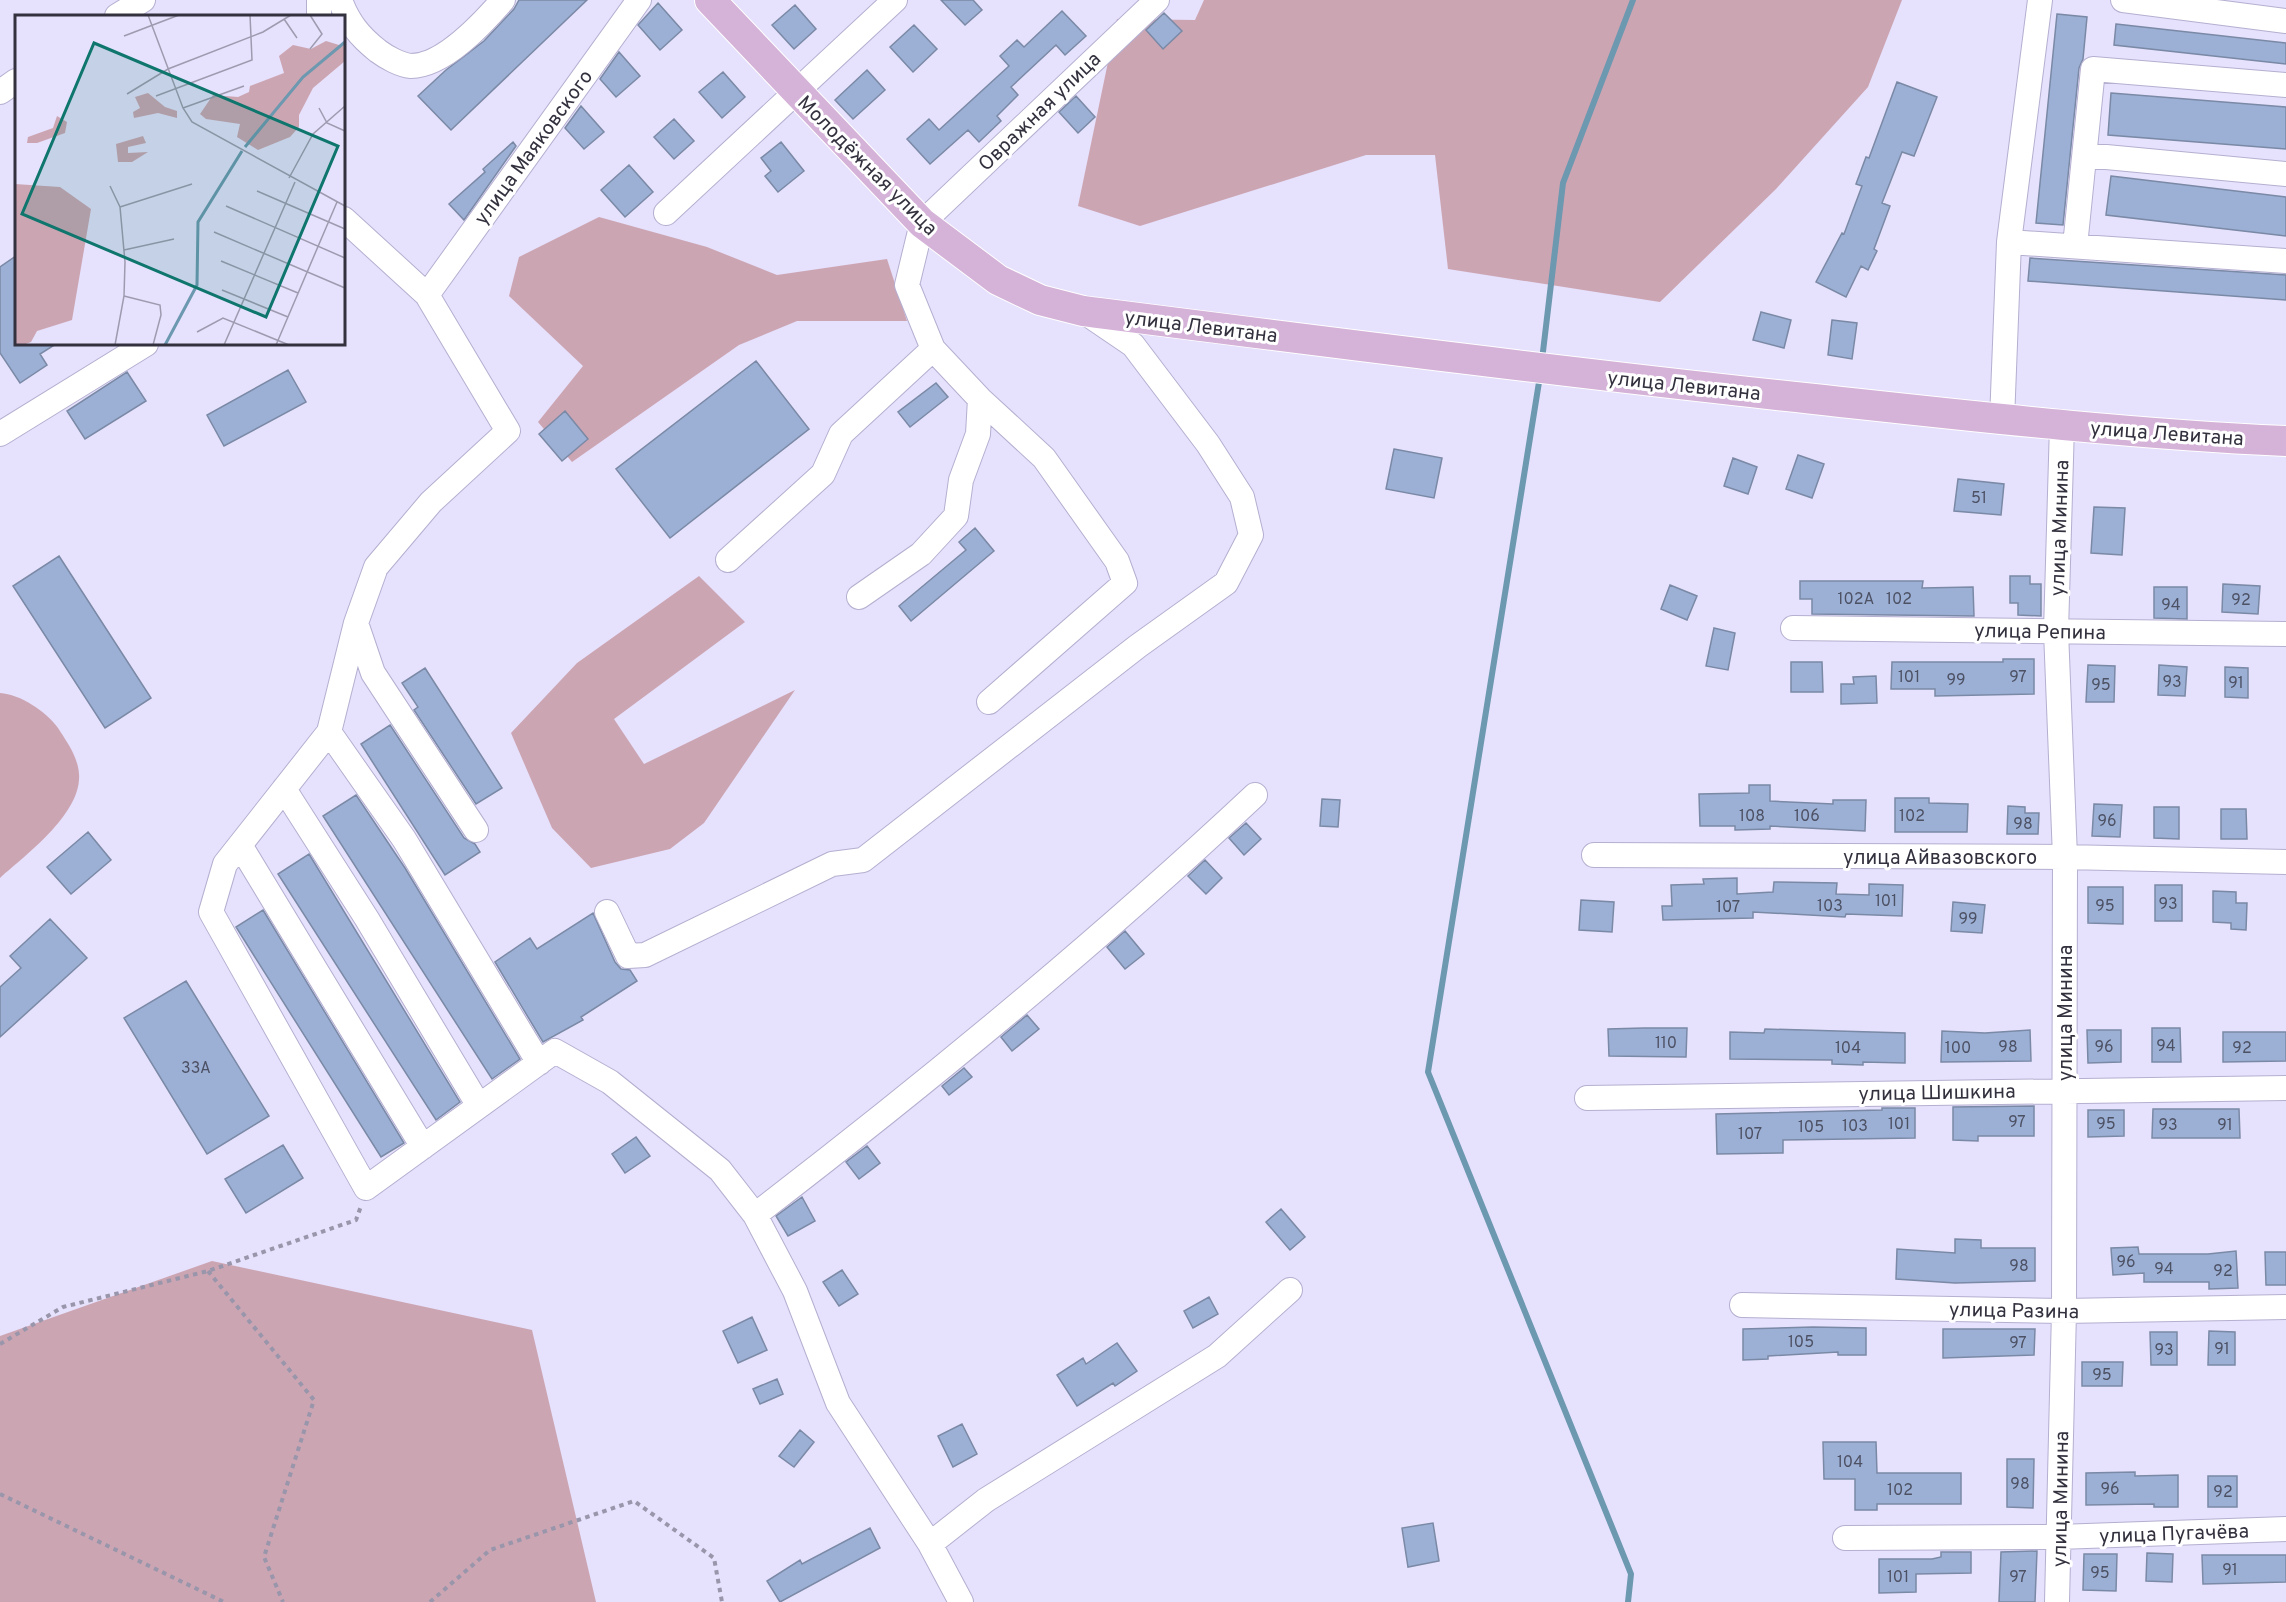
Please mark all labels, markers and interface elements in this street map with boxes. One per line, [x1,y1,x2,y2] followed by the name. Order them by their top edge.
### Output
[15,15,345,345] inset map
[973,47,1107,178] street label: Овражная улица
[470,65,600,231] street label: улица Маяковского
[791,91,942,242] street label: Молодёжная улица
[1123,306,1279,350] street label: улица Левитана
[1606,366,1762,408] street label: улица Левитана
[2089,417,2245,453] street label: улица Левитана
[2046,459,2076,597] street label: улица Минина
[1971,489,1987,509] house number: 51
[1838,590,1875,610] house number: 102А
[1886,590,1912,610] house number: 102
[2231,591,2251,611] house number: 92
[2161,596,2181,616] house number: 94
[1974,619,2106,647] street label: улица Репина
[1898,668,1920,688] house number: 101
[2009,668,2027,688] house number: 97
[1946,671,1966,691] house number: 99
[2162,673,2182,693] house number: 93
[2228,674,2244,694] house number: 91
[2091,676,2111,696] house number: 95
[1739,807,1765,827] house number: 108
[1794,807,1820,827] house number: 106
[1899,807,1925,827] house number: 102
[2097,812,2117,832] house number: 96
[2013,815,2033,835] house number: 98
[1843,846,2037,872] street label: улица Айвазовского
[1875,892,1897,912] house number: 101
[2158,895,2178,915] house number: 93
[1817,897,1843,917] house number: 103
[2095,897,2115,917] house number: 95
[1716,898,1740,918] house number: 107
[1958,910,1978,930] house number: 99
[2054,945,2080,1081] street label: улица Минина
[1655,1034,1677,1054] house number: 110
[2156,1037,2176,1057] house number: 94
[1998,1038,2018,1058] house number: 98
[2094,1038,2114,1058] house number: 96
[1835,1039,1861,1059] house number: 104
[1945,1039,1971,1059] house number: 100
[2232,1039,2252,1059] house number: 92
[181,1059,211,1079] house number: 33А
[1858,1080,2016,1108] street label: улица Шишкина
[2008,1113,2026,1133] house number: 97
[1888,1115,1910,1135] house number: 101
[2096,1115,2116,1135] house number: 95
[2158,1116,2178,1136] house number: 93
[2217,1116,2233,1136] house number: 91
[1842,1117,1868,1137] house number: 103
[1798,1118,1824,1138] house number: 105
[1738,1125,1762,1145] house number: 107
[2116,1253,2136,1273] house number: 96
[2009,1257,2029,1277] house number: 98
[2154,1260,2174,1280] house number: 94
[2213,1262,2233,1282] house number: 92
[1949,1298,2079,1326] street label: улица Разина
[1788,1333,1814,1353] house number: 105
[2009,1334,2027,1354] house number: 97
[2214,1340,2230,1360] house number: 91
[2154,1341,2174,1361] house number: 93
[2092,1366,2112,1386] house number: 95
[2048,1431,2076,1567] street label: улица Минина
[1837,1453,1863,1473] house number: 104
[2010,1475,2030,1495] house number: 98
[2100,1480,2120,1500] house number: 96
[1887,1481,1913,1501] house number: 102
[2213,1483,2233,1503] house number: 92
[2099,1519,2250,1551] street label: улица Пугачёва
[2222,1561,2238,1581] house number: 91
[2090,1564,2110,1584] house number: 95
[1887,1568,1909,1588] house number: 101
[2009,1568,2027,1588] house number: 97

